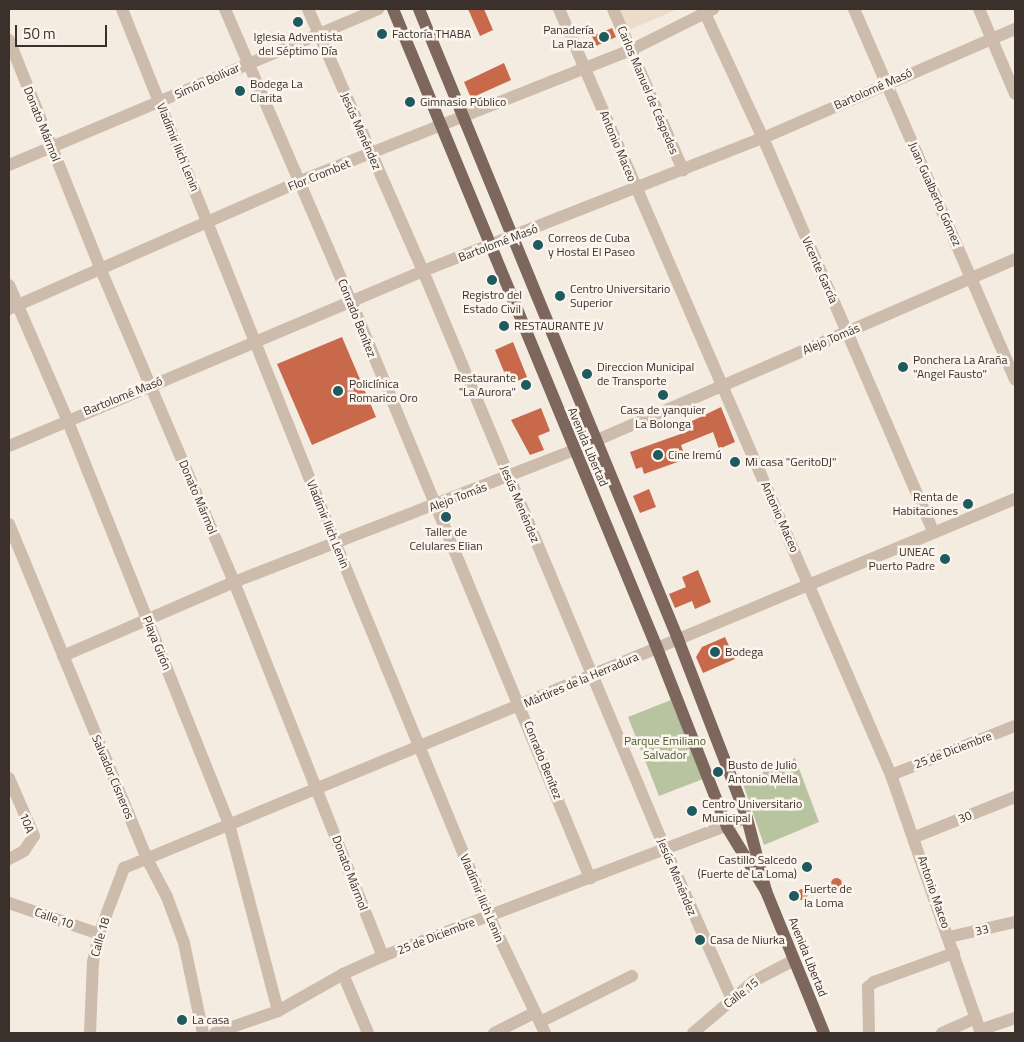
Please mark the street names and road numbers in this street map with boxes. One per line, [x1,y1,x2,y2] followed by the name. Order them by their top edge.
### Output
[614,24,682,156] street label: Carlos Manuel de Céspedes
[172,60,242,102] street label: Simón Bolívar
[832,65,914,113] street label: Bartolomé Masó
[21,85,63,163] street label: Donato Mármol
[338,90,384,172] street label: Jesús Menéndez
[154,101,202,193] street label: Vladímir Ilich Lenin
[597,108,639,184] street label: Antonio Maceo
[906,140,964,248] street label: Juan Gualberto Gómez
[286,156,352,194] street label: Flor Crombet
[456,221,540,265] street label: Bartolomé Masó
[799,234,841,306] street label: Vicente García
[335,277,379,359] street label: Conrado Benítez
[800,321,862,357] street label: Alejo Tomás
[81,374,165,418] street label: Bartolomé Masó
[565,405,611,489] street label: Avenida Libertad
[176,458,220,536] street label: Donato Mármol
[497,463,543,545] street label: Jesús Menéndez
[304,478,352,570] street label: Vladímir Ilich Lenin
[427,479,489,515] street label: Alejo Tomás
[758,479,802,555] street label: Antonio Maceo
[140,614,174,672] street label: Playa Girón
[521,649,641,711] street label: Mártires de la Herradura
[521,719,565,801] street label: Conrado Benítez
[912,729,994,771] street label: 25 de Diciembre
[89,733,137,821] street label: Salvador Cisneros
[956,808,974,826] street label: 30
[17,811,37,835] street label: 10A
[329,833,371,913] street label: Donato Mármol
[654,836,700,918] street label: Jesús Menéndez
[457,852,507,944] street label: Vladímir Ilich Lenin
[915,854,953,930] street label: Antonio Maceo
[33,905,75,931] street label: Calle 10
[395,915,477,957] street label: 25 de Diciembre
[786,915,830,999] street label: Avenida Libertad
[88,916,112,958] street label: Calle 18
[974,921,990,939] street label: 33
[721,975,761,1011] street label: Calle 15

